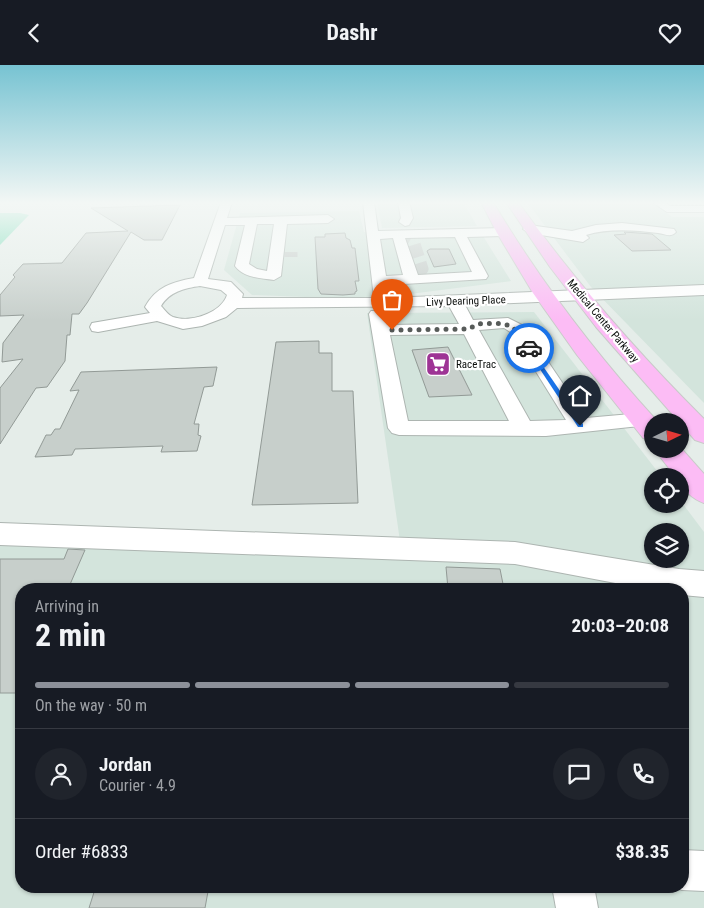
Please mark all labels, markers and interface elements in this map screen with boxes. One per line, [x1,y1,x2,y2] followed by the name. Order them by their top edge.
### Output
[20,19,48,47] icon: back
[656,19,684,47] icon: heart
[327,20,377,45] text: Dashr
[564,277,642,365] street label: Medical Center Parkway
[371,279,413,330] pin
[378,286,406,314] icon: bag
[426,293,506,309] street label: Livy Dearing Place
[504,323,554,373] courier
[515,334,543,362] icon: car
[425,351,451,377] supermarket icon: RaceTrac
[456,358,496,371] place label: RaceTrac
[559,375,601,426] pin
[566,382,594,410] icon: home
[644,413,689,457] north arrow
[644,413,689,568] map controls
[644,468,689,513] button: locate
[644,523,689,568] button: layers
[35,597,99,616] text: Arriving in
[571,614,669,637] text: 20:03–20:08
[35,616,106,654] text: 2 min
[35,696,147,715] text: On the way · 50 m
[35,748,87,800] button: person
[553,748,605,800] button: chat
[617,748,669,800] button: phone
[99,753,152,776] text: Jordan
[99,776,176,795] text: Courier · 4.9
[35,840,128,863] text: Order #6833
[615,840,669,863] text: $38.35

